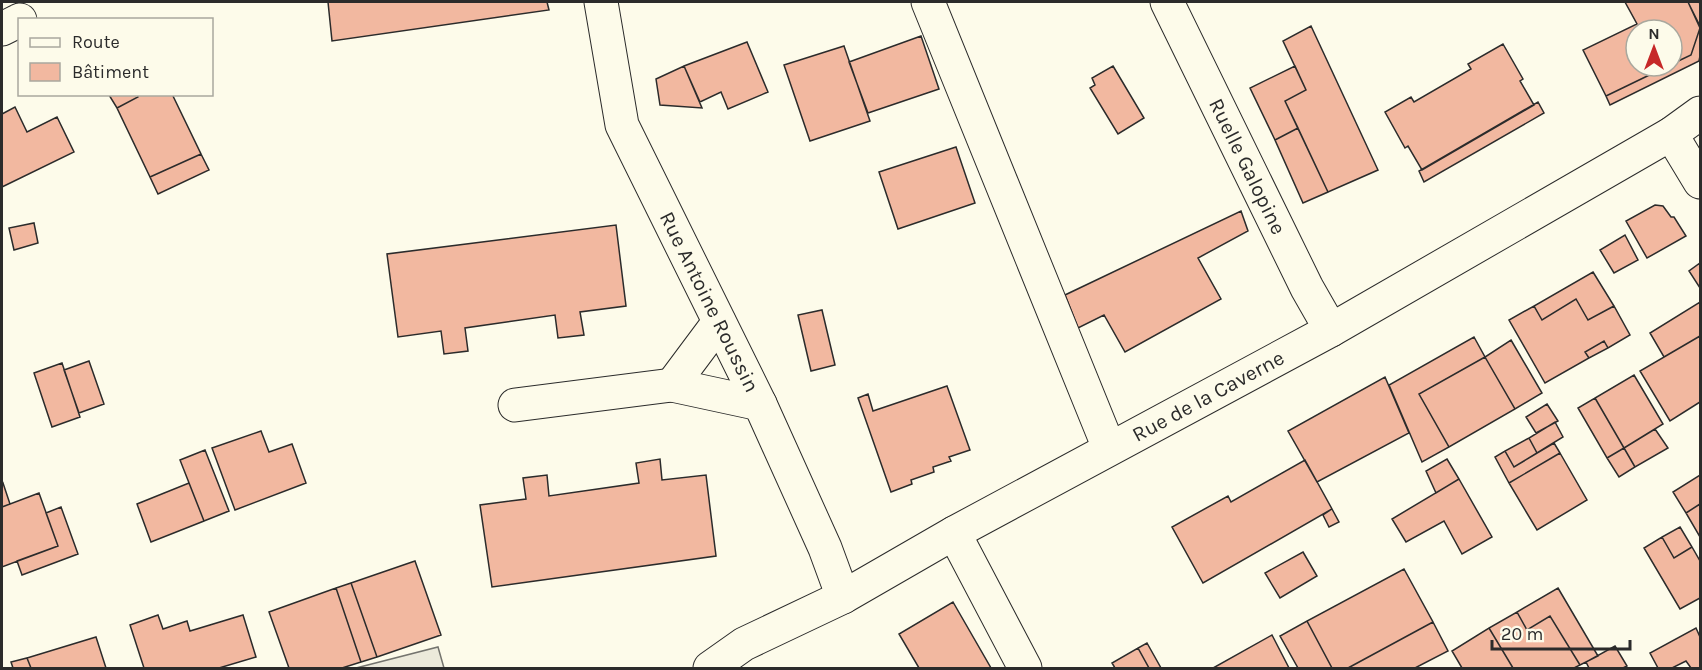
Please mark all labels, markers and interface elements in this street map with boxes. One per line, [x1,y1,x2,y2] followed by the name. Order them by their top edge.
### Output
[18,18,213,96] legend
[1624,18,1684,78] north arrow
[1648,24,1660,43] text: N
[72,31,120,53] text: Route
[72,61,149,83] text: Bâtiment
[1204,94,1291,238] street label: Ruelle Galopine
[655,208,764,396] street label: Rue Antoine Roussin
[1128,346,1288,447] street label: Rue de la Caverne
[1492,613,1630,651] scale bar
[1501,623,1543,645] text: 20 m

